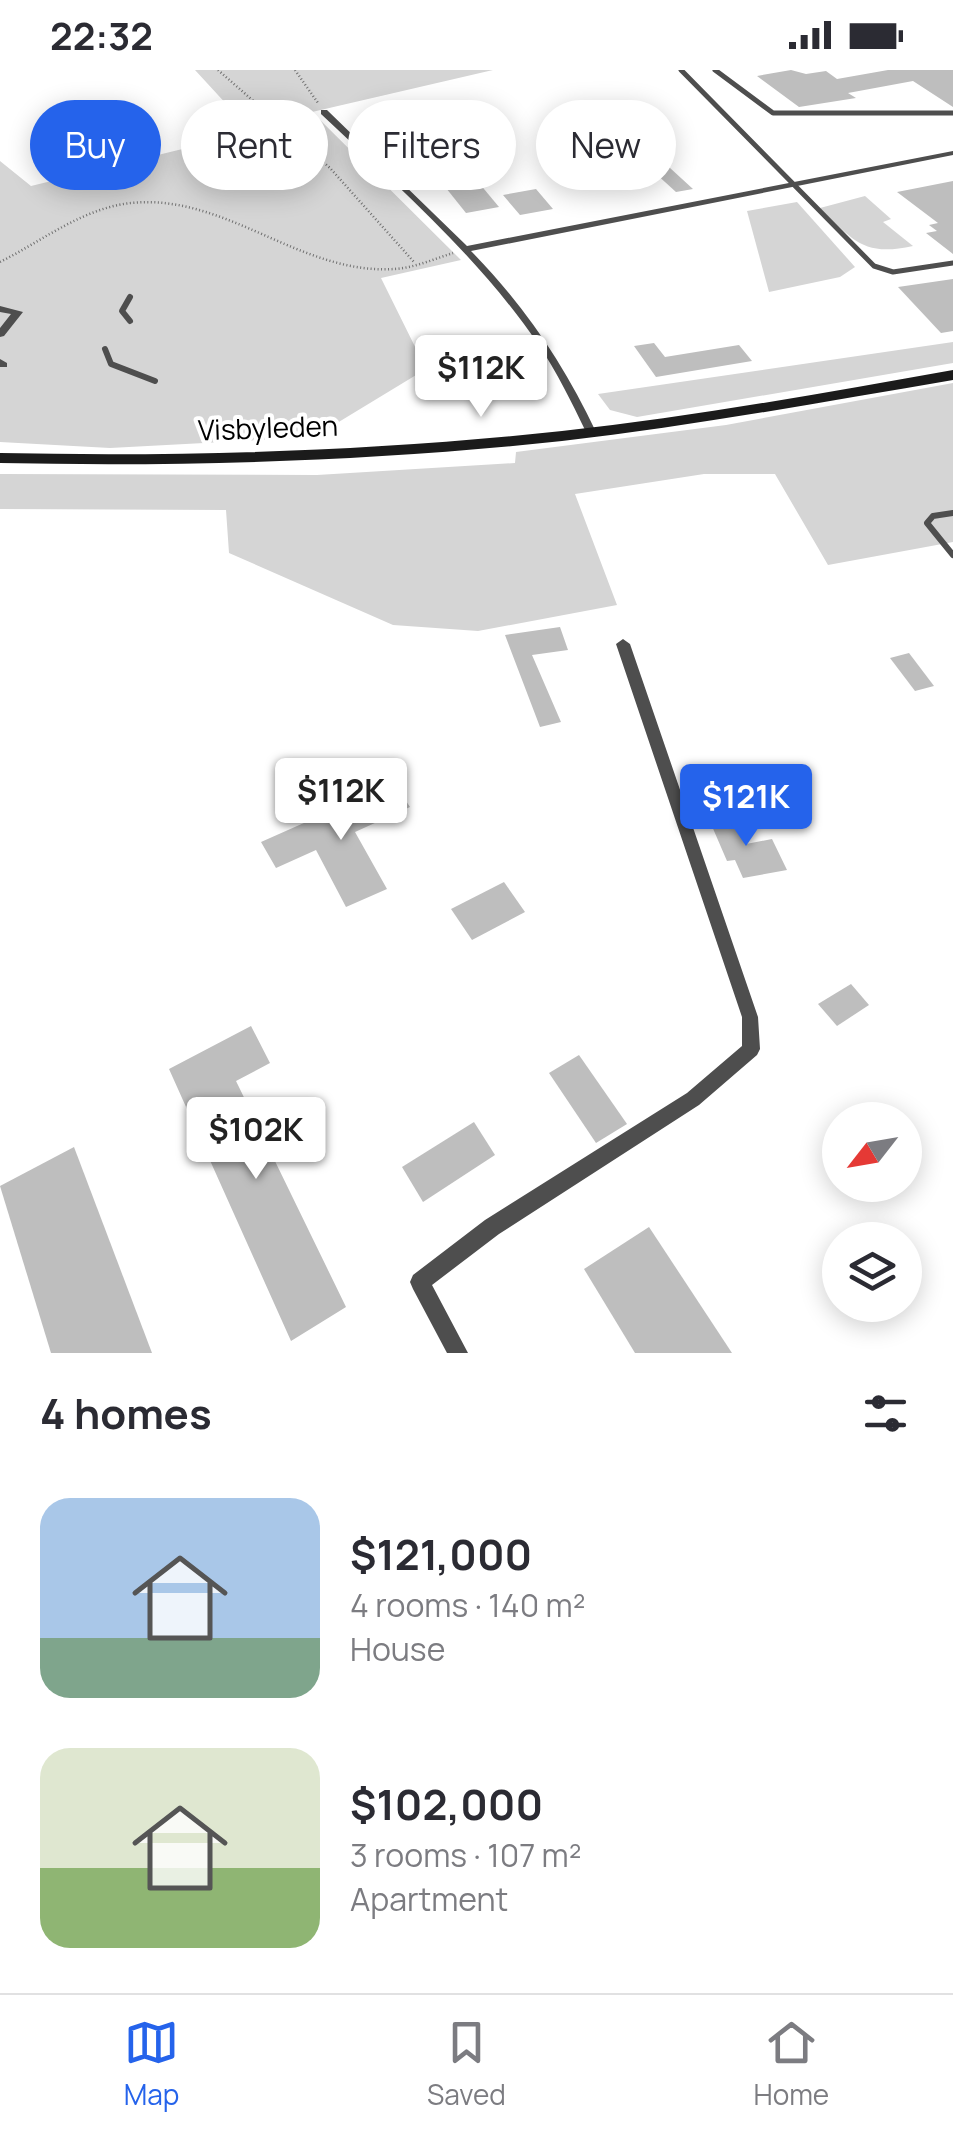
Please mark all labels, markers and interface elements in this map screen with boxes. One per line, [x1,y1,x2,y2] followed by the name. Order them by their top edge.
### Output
[50,9,153,61] text: 22:32
[30,100,161,190] chip: Buy
[181,100,328,190] chip: Rent
[348,100,516,190] chip: Filters
[536,100,676,190] chip: New
[411,335,551,420] pin: $112K
[437,345,525,389] text: $112K
[197,406,339,448] street label: Visbyleden
[271,758,411,843] pin: $112K
[676,764,816,849] pin: $121K
[297,768,385,812] text: $112K
[702,774,790,818] text: $121K
[186,1097,326,1182] pin: $102K
[822,1102,922,1202] north arrow
[822,1102,922,1322] map controls
[209,1107,303,1151] text: $102K
[822,1222,922,1322] button: layers
[40,1384,212,1442] text: 4 homes
[858,1386,913,1441] icon: filters
[350,1525,532,1583] text: $121,000
[120,1538,240,1658] icon: home
[350,1583,586,1627] text: 4 rooms · 140 m²
[350,1627,445,1671] text: House
[350,1775,543,1833] text: $102,000
[120,1788,240,1908] icon: home
[350,1833,582,1877] text: 3 rooms · 107 m²
[350,1877,508,1921] text: Apartment
[124,2015,179,2113] tab: Map
[427,2015,506,2113] tab: Saved
[753,2015,829,2113] tab: Home

